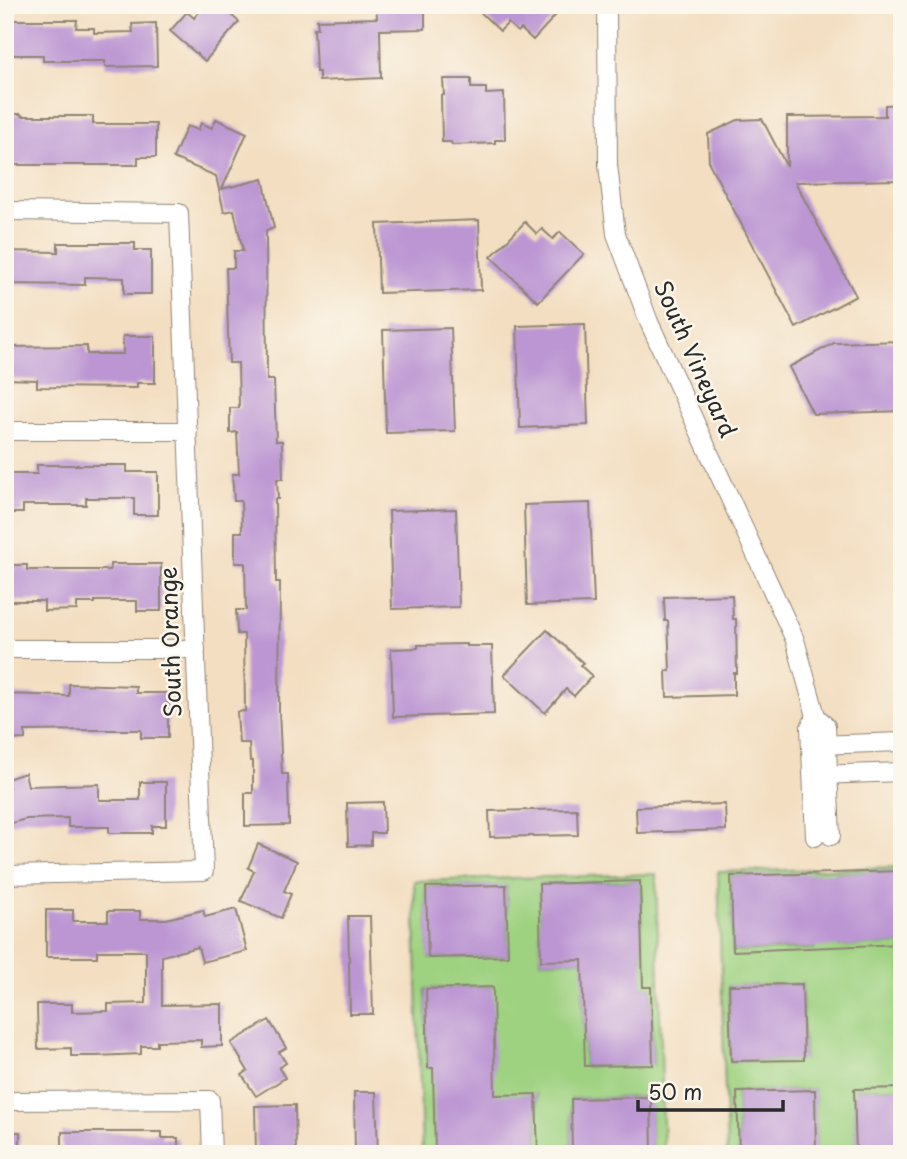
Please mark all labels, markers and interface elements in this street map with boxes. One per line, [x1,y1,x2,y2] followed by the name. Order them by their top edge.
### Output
[646,275,747,442] street label: South Vineyard
[149,566,190,718] street label: South Orange
[638,1068,783,1112] scale bar
[648,1075,702,1107] text: 50 m

